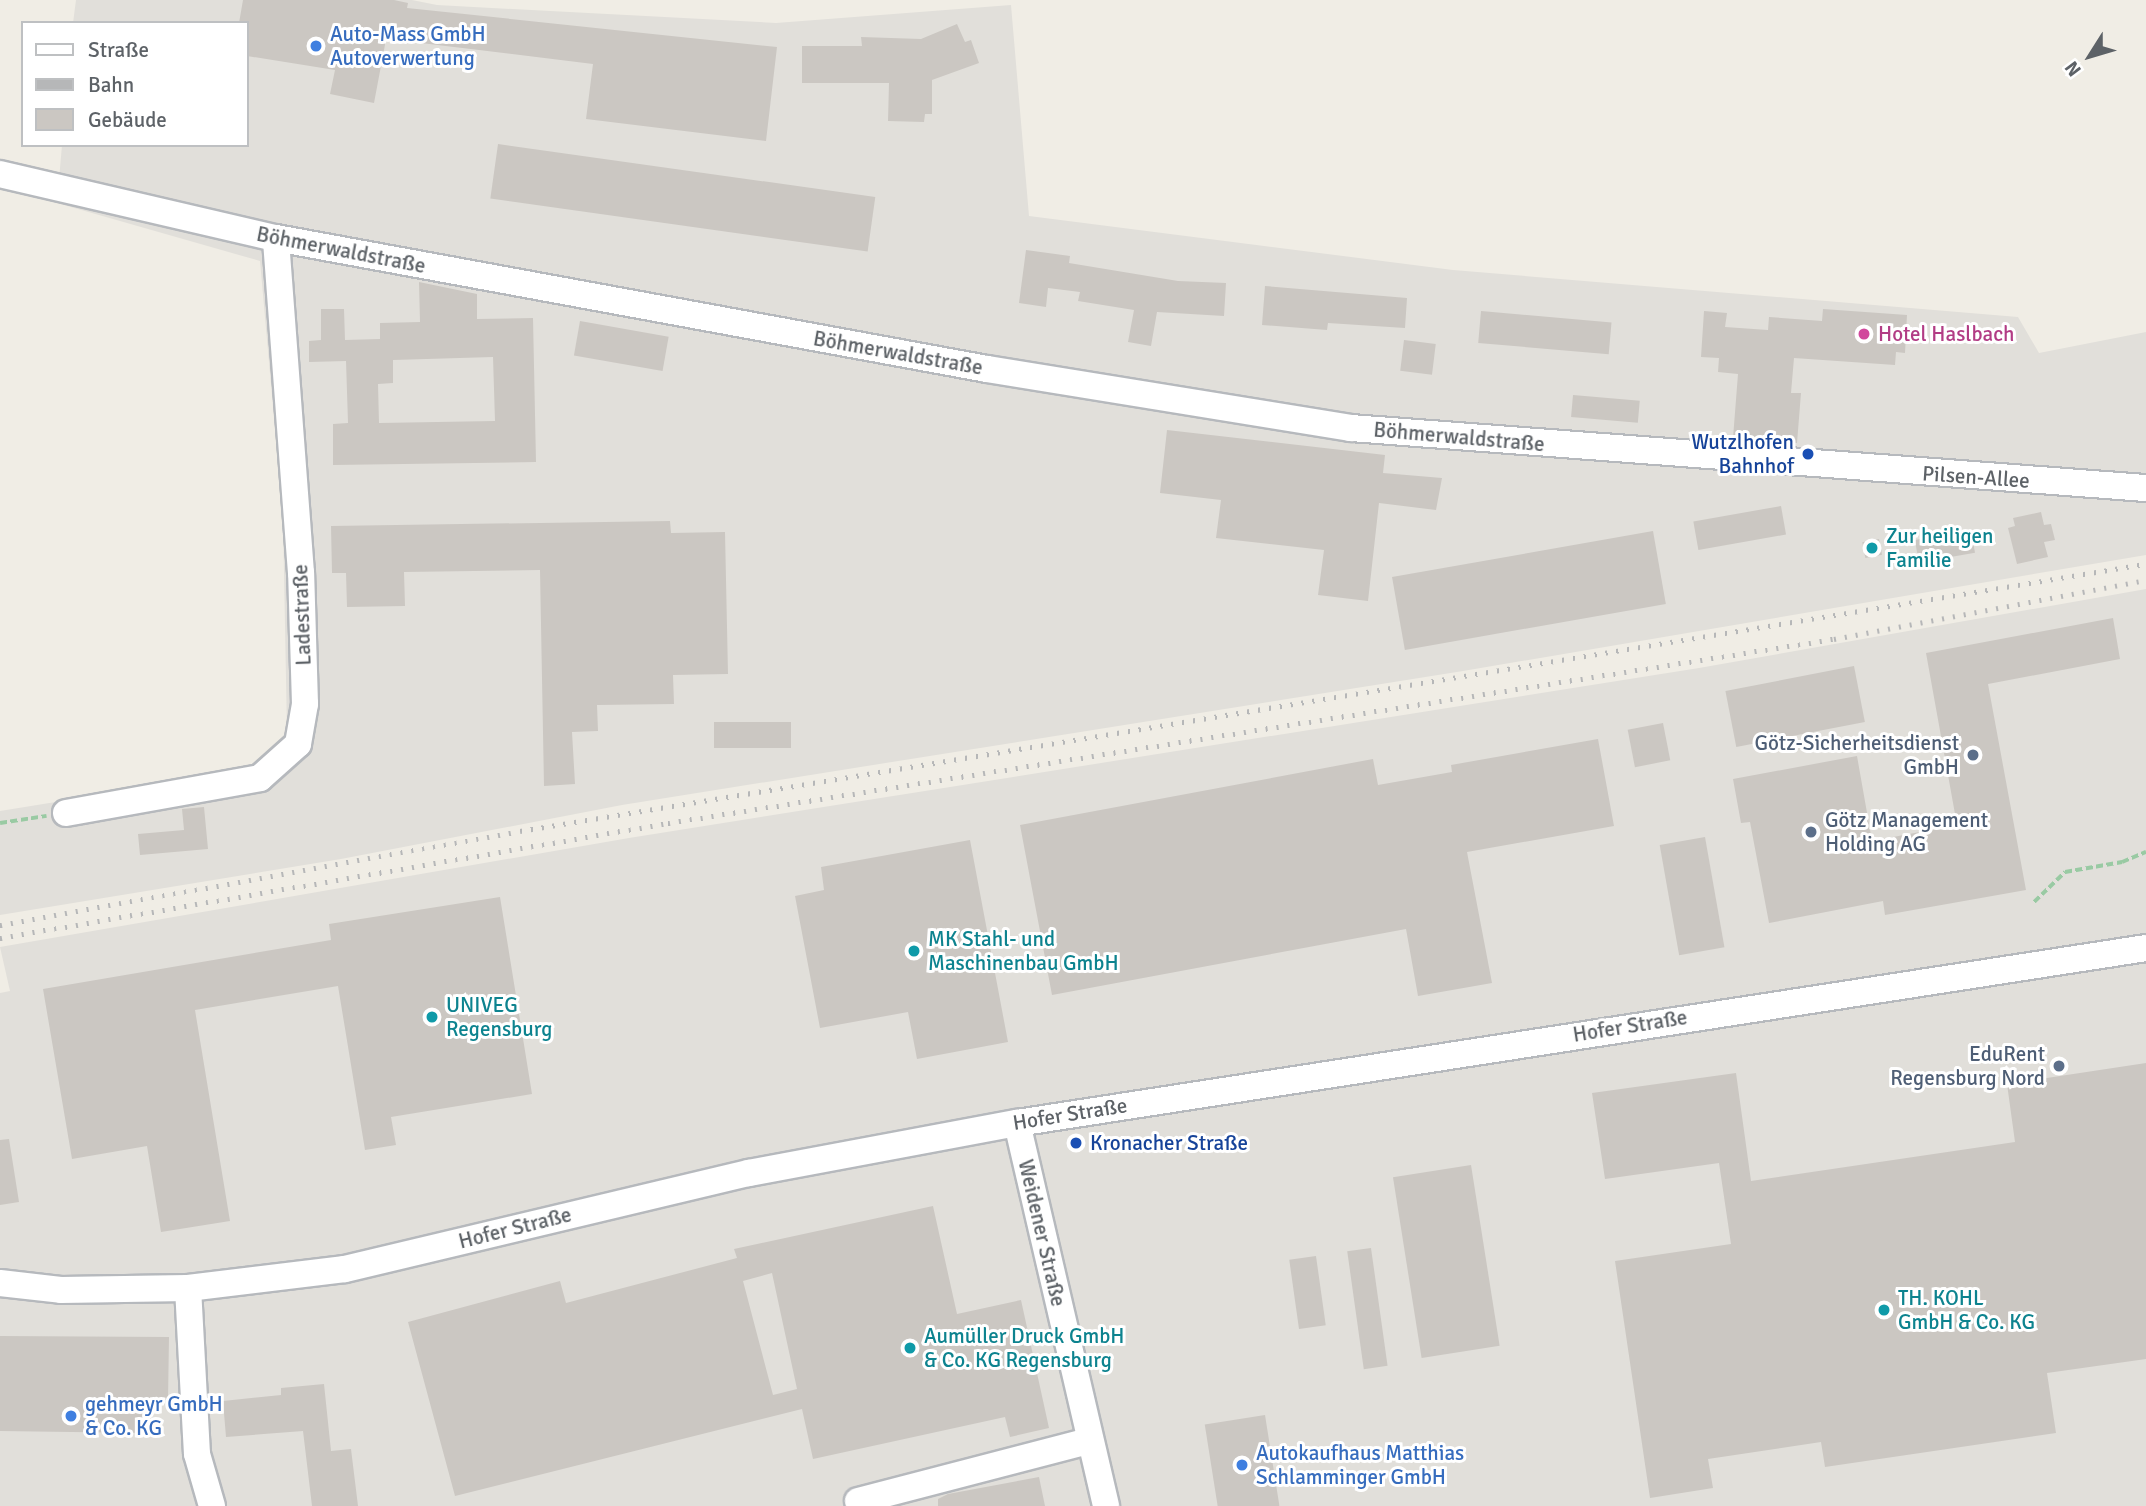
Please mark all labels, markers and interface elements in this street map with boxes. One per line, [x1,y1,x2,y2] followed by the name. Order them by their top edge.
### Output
[21,21,248,147] legend
[330,21,486,71] place label: Auto-Mass GmbH Autoverwertung
[2055,21,2125,91] north arrow
[88,37,149,63] text: Straße
[308,38,324,54] marker: Auto-Mass GmbH Autoverwertung
[2060,56,2087,81] text: N
[88,72,134,98] text: Bahn
[88,107,167,133] text: Gebäude
[254,221,428,279] street label: Böhmerwaldstraße
[1878,321,2014,347] place label: Hotel Haslbach
[811,326,985,380] street label: Böhmerwaldstraße
[1856,326,1872,342] marker: Hotel Haslbach
[1372,417,1546,457] street label: Böhmerwaldstraße
[1691,429,1794,479] place label: Wutzlhofen Bahnhof
[1800,446,1816,462] marker: Wutzlhofen Bahnhof
[1921,461,2031,493] street label: Pilsen-Allee
[1886,523,1994,573] place label: Zur heiligen Familie
[1864,540,1880,556] marker: Zur heiligen Familie
[288,564,316,666] street label: Ladestraße
[1754,730,1959,780] place label: Götz-Sicherheitsdienst GmbH
[1965,747,1981,763] marker: Götz-Sicherheitsdienst GmbH
[1825,807,1988,857] place label: Götz Management Holding AG
[1803,824,1819,840] marker: Götz Management Holding AG
[928,926,1119,976] place label: MK Stahl- und Maschinenbau GmbH
[906,943,922,959] marker: MK Stahl- und Maschinenbau GmbH
[446,992,552,1042] place label: UNIVEG Regensburg
[1571,1005,1689,1047] street label: Hofer Straße
[424,1009,440,1025] marker: UNIVEG Regensburg
[1890,1041,2045,1091] place label: EduRent Regensburg Nord
[2051,1058,2067,1074] marker: EduRent Regensburg Nord
[1011,1093,1129,1135] street label: Hofer Straße
[1090,1130,1248,1156] place label: Kronacher Straße
[1068,1135,1084,1151] marker: Kronacher Straße
[1013,1157,1071,1309] street label: Weidener Straße
[456,1202,574,1254] street label: Hofer Straße
[1898,1285,2035,1335] place label: TH. KOHL GmbH & Co. KG
[1876,1302,1892,1318] marker: TH. KOHL GmbH & Co. KG
[924,1323,1124,1373] place label: Aumüller Druck GmbH & Co. KG Regensburg
[902,1340,918,1356] marker: Aumüller Druck GmbH & Co. KG Regensburg
[85,1391,223,1441] place label: gehmeyr GmbH & Co. KG
[63,1408,79,1424] marker: gehmeyr GmbH & Co. KG
[1256,1440,1464,1490] place label: Autokaufhaus Matthias Schlamminger GmbH
[1234,1457,1250,1473] marker: Autokaufhaus Matthias Schlamminger GmbH

